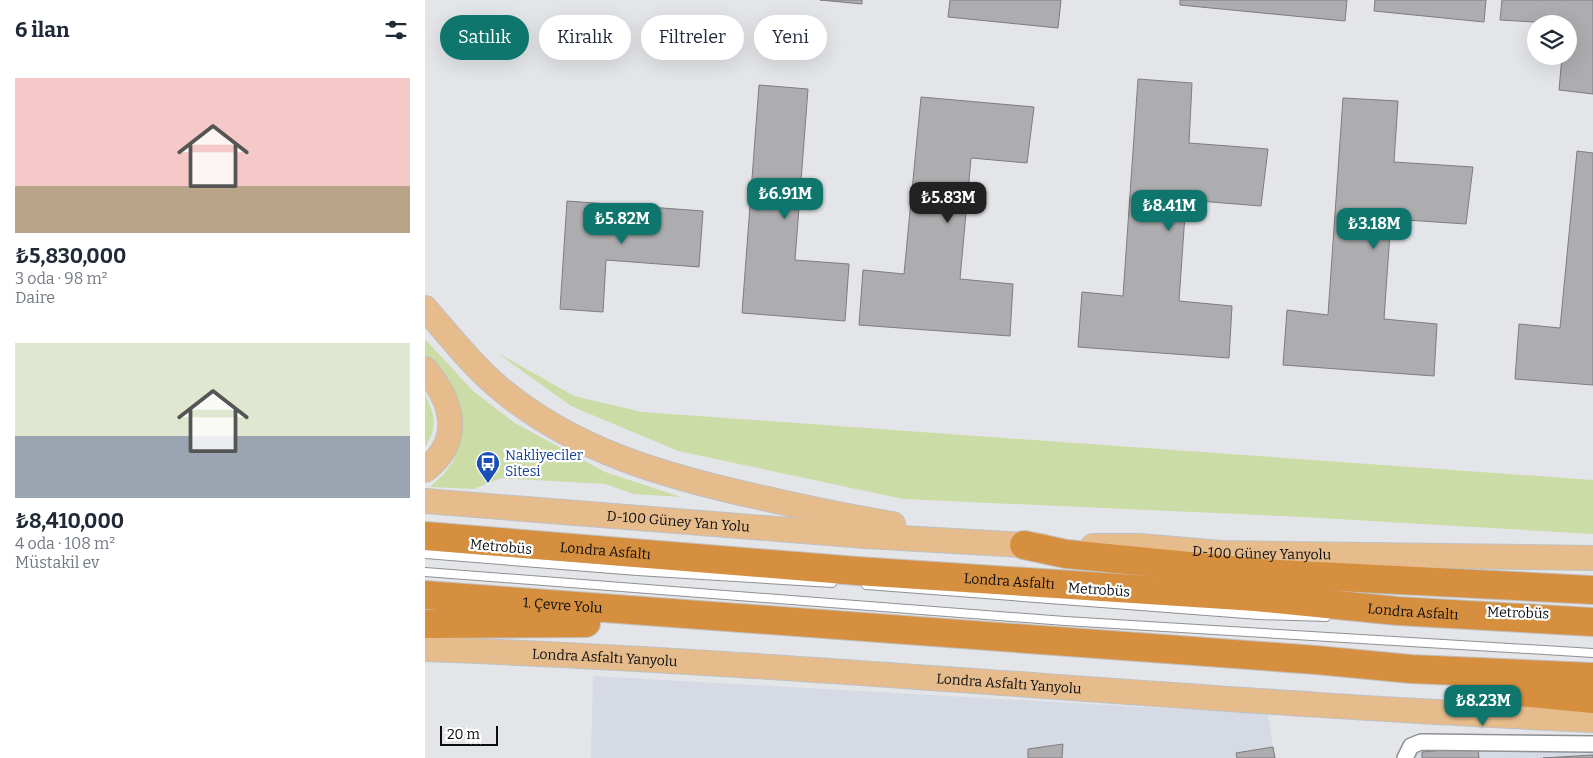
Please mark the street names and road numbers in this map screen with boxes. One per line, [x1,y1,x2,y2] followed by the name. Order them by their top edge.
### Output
[606,507,751,535] street label: D-100 Güney Yan Yolu
[469,536,533,558] street label: Metrobüs
[559,538,652,563] street label: Londra Asfaltı
[1191,542,1332,563] street label: D-100 Güney Yanyolu
[963,569,1055,592] street label: Londra Asfaltı
[1067,579,1131,601] street label: Metrobüs
[522,594,603,616] street label: 1. Çevre Yolu
[1367,600,1459,623] street label: Londra Asfaltı
[1487,603,1549,623] street label: Metrobüs
[532,645,678,670] street label: Londra Asfaltı Yanyolu
[936,670,1083,697] street label: Londra Asfaltı Yanyolu

